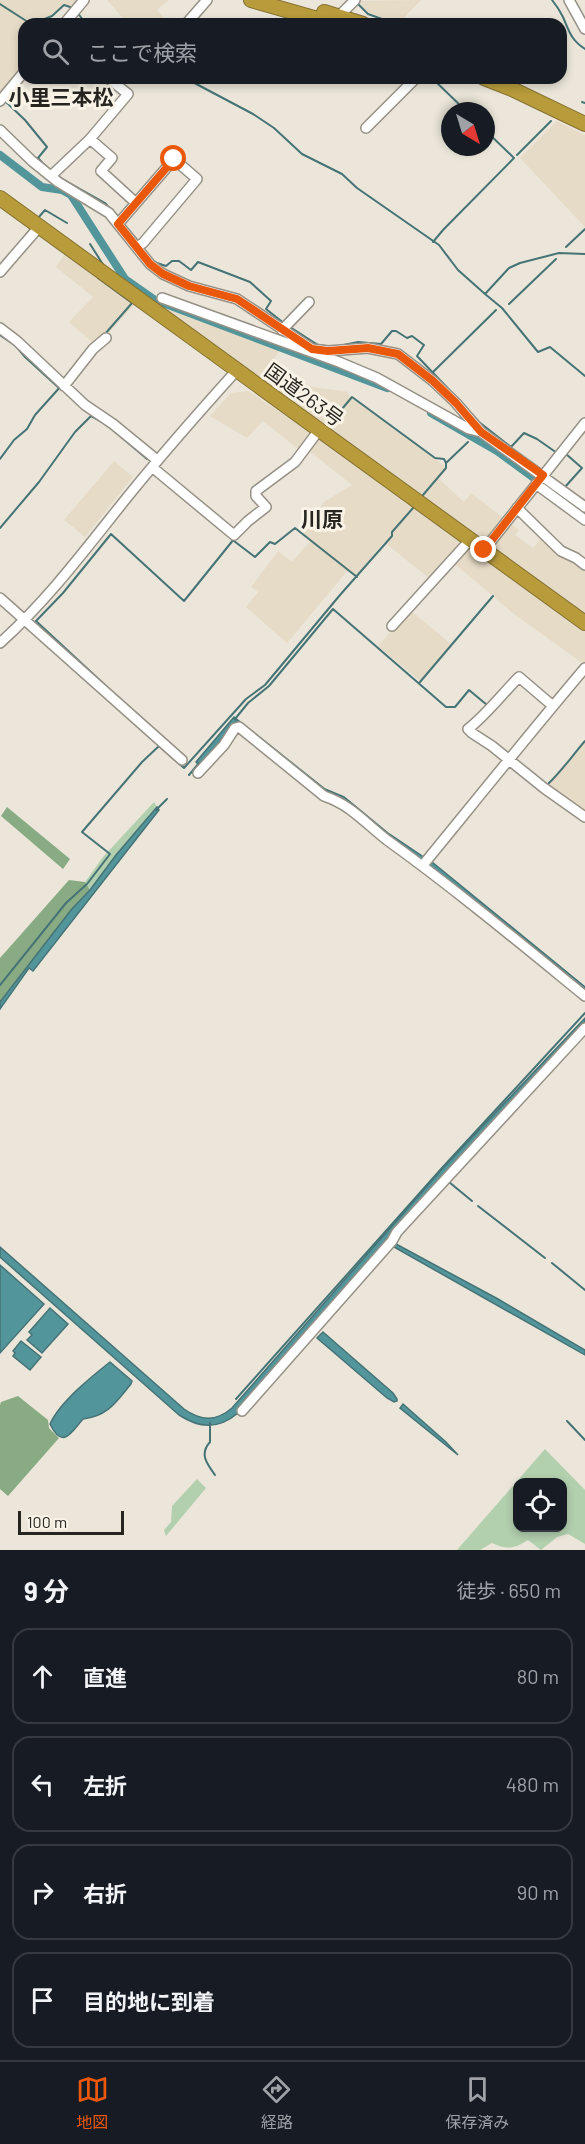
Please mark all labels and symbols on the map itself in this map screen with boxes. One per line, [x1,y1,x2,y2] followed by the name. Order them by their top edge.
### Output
[9,84,114,109] district label: 小里三本松
[441,102,495,156] north arrow
[160,145,186,171] route start
[261,358,349,431] street label: 国道263号
[301,506,343,531] district label: 川原
[470,536,496,562] route end
[18,1508,124,1536] scale bar

